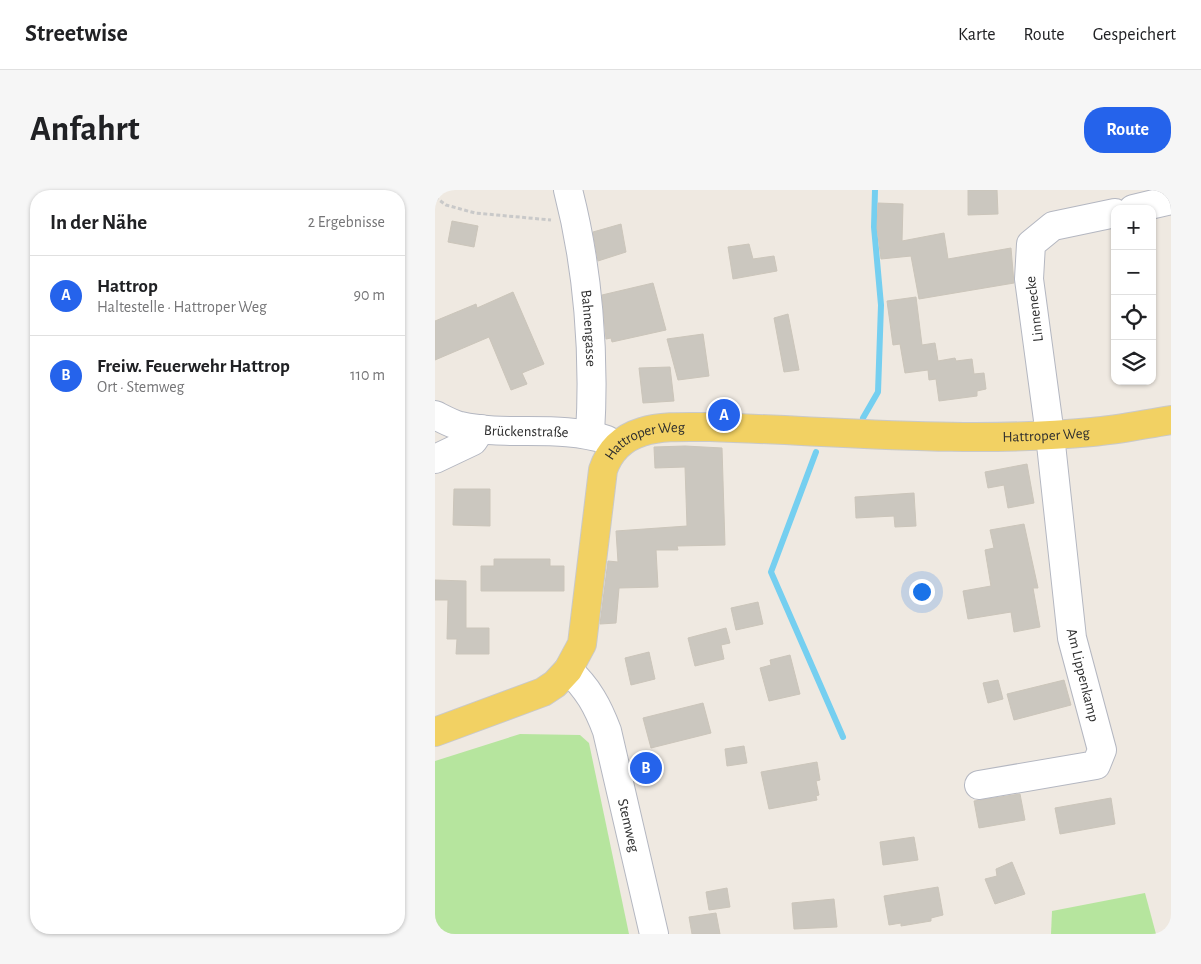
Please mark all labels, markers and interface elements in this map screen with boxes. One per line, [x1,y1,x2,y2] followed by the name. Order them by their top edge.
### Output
[25,22,128,46] text: Streetwise
[958,26,995,44] text: Karte
[1023,26,1065,44] text: Route
[1093,26,1176,44] text: Gespeichert
[1084,107,1171,153] button: Route
[30,112,140,147] text: Anfahrt
[1111,205,1156,385] map controls
[1111,205,1156,250] button: +
[50,212,147,233] text: In der Nähe
[308,214,385,230] text: 2 Ergebnisse
[1111,250,1156,295] button: −
[1023,275,1046,343] street label: Linnenecke
[97,277,158,296] text: Hattrop
[61,287,71,303] text: A
[354,287,385,303] text: 90 m
[578,289,598,367] street label: Bahnengasse
[1111,295,1156,340] button: locate
[97,299,267,315] text: Haltestelle · Hattroper Weg
[1111,340,1156,385] button: layers
[97,357,290,376] text: Freiw. Feuerwehr Hattrop
[61,367,71,383] text: B
[350,367,385,383] text: 110 m
[97,379,184,395] text: Ort · Stemweg
[708,396,740,434] pin: A
[602,420,686,463] street label: Hattroper Weg
[483,423,569,440] street label: Brückenstraße
[1002,425,1091,445] street label: Hattroper Weg
[909,579,935,605] your location
[1064,627,1101,723] street label: Am Lippenkamp
[630,749,662,787] pin: B
[615,797,642,854] street label: Stemweg

